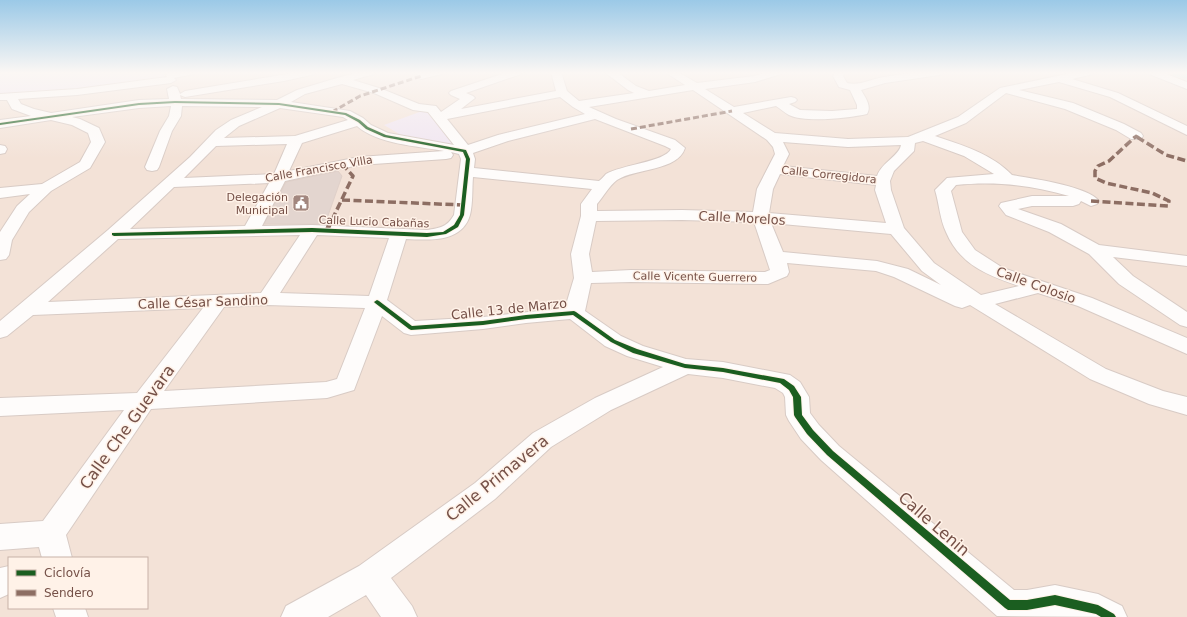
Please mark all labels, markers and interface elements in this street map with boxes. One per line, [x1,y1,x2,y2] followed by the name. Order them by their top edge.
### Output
[264,153,374,185] street label: Calle Francisco Villa
[781,164,877,186] street label: Calle Corregidora
[226,191,288,217] place label: Delegación Municipal
[291,193,311,213] public building icon: Delegación Municipal
[698,208,786,228] street label: Calle Morelos
[318,214,430,230] street label: Calle Lucio Cabañas
[994,264,1078,306] street label: Calle Colosio
[633,269,757,285] street label: Calle Vicente Guerrero
[138,292,268,312] street label: Calle César Sandino
[450,295,568,323] street label: Calle 13 de Marzo
[76,361,178,493] street label: Calle Che Guevara
[442,431,552,525] street label: Calle Primavera
[895,488,973,560] street label: Calle Lenin
[8,557,148,609] legend
[44,566,91,580] text: Ciclovía
[44,586,94,600] text: Sendero

